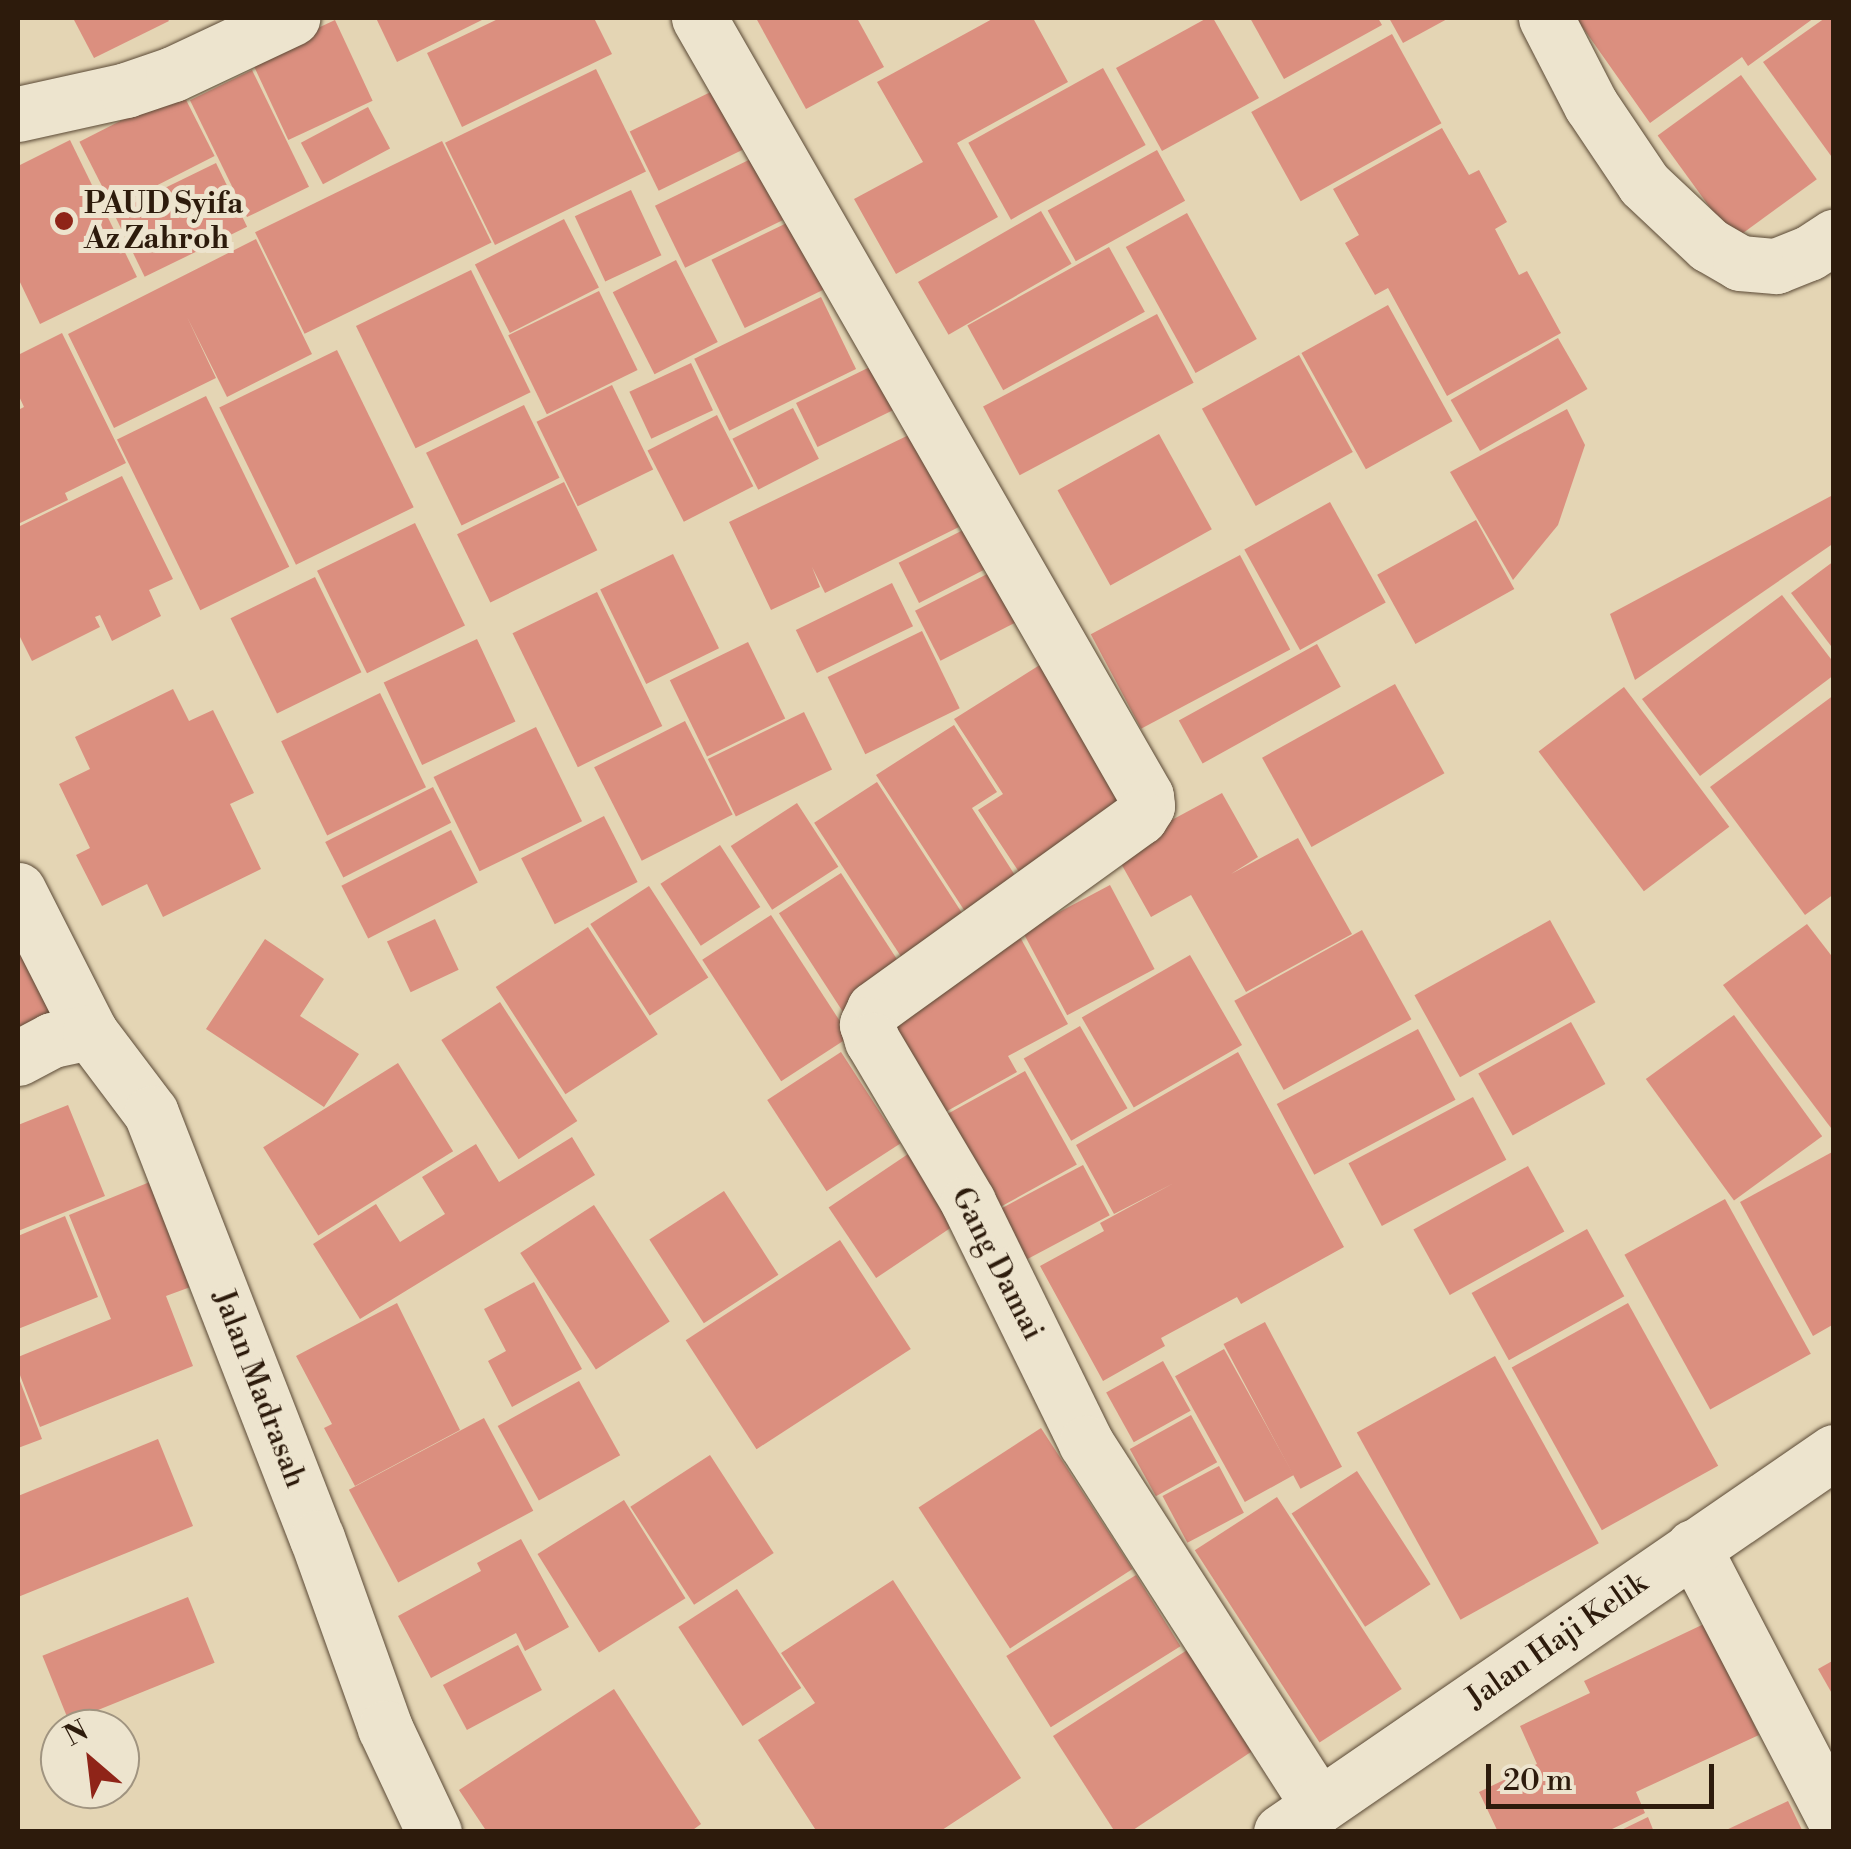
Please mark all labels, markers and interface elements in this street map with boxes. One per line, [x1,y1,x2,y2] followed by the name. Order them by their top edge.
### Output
[84,186,243,256] place label: PAUD Syifa Az Zahroh
[53,210,75,232] marker: PAUD Syifa Az Zahroh
[943,1182,1051,1346] street label: Gang Damai
[205,1285,313,1493] street label: Jalan Madrasah
[1460,1565,1654,1717] street label: Jalan Haji Kelik
[40,1709,140,1809] north arrow
[59,1713,95,1754] text: N
[1491,1744,1718,1806] scale bar
[1503,1762,1572,1800] text: 20 m

